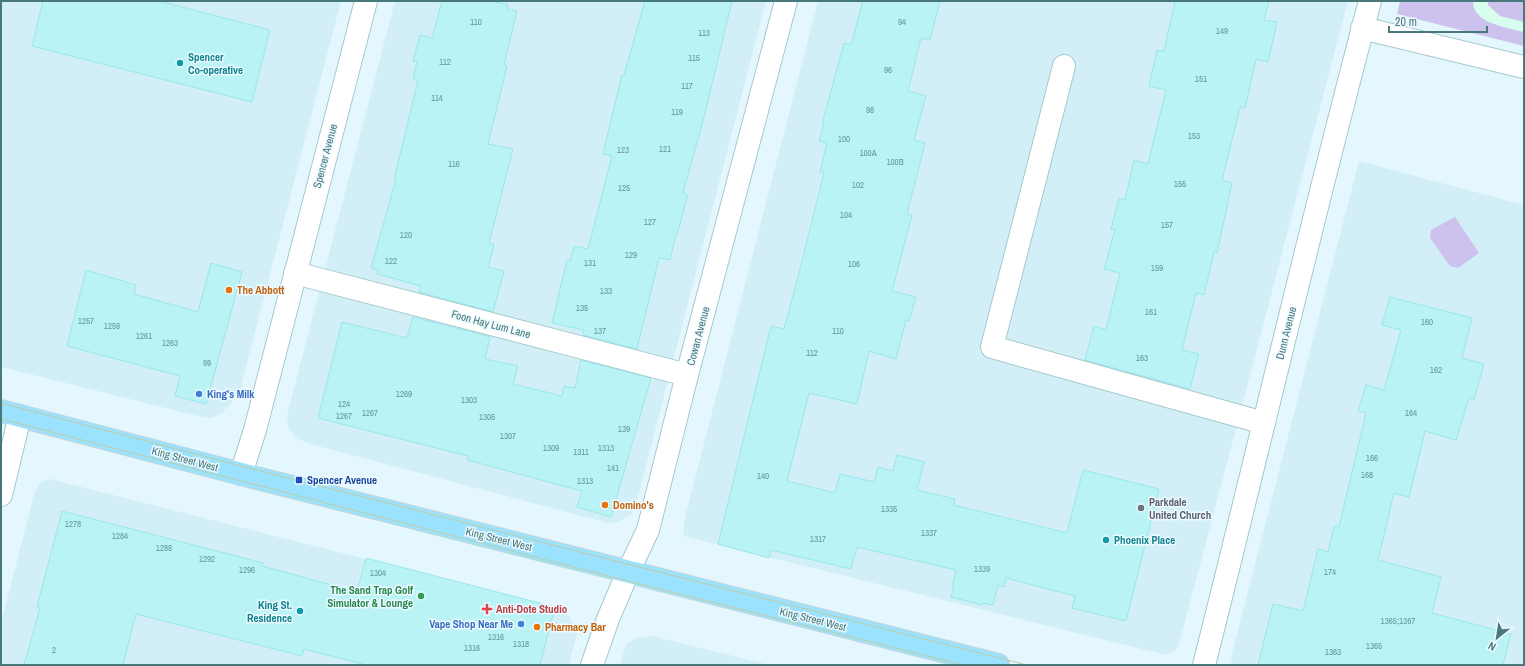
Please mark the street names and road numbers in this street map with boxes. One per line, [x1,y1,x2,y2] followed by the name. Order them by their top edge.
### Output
[310,122,340,190] street label: Spencer Avenue
[683,305,713,367] street label: Cowan Avenue
[1273,305,1299,361] street label: Dunn Avenue
[450,307,532,341] street label: Foon Hay Lum Lane
[150,443,220,475] street label: King Street West
[464,524,534,554] street label: King Street West
[778,604,848,634] street label: King Street West

